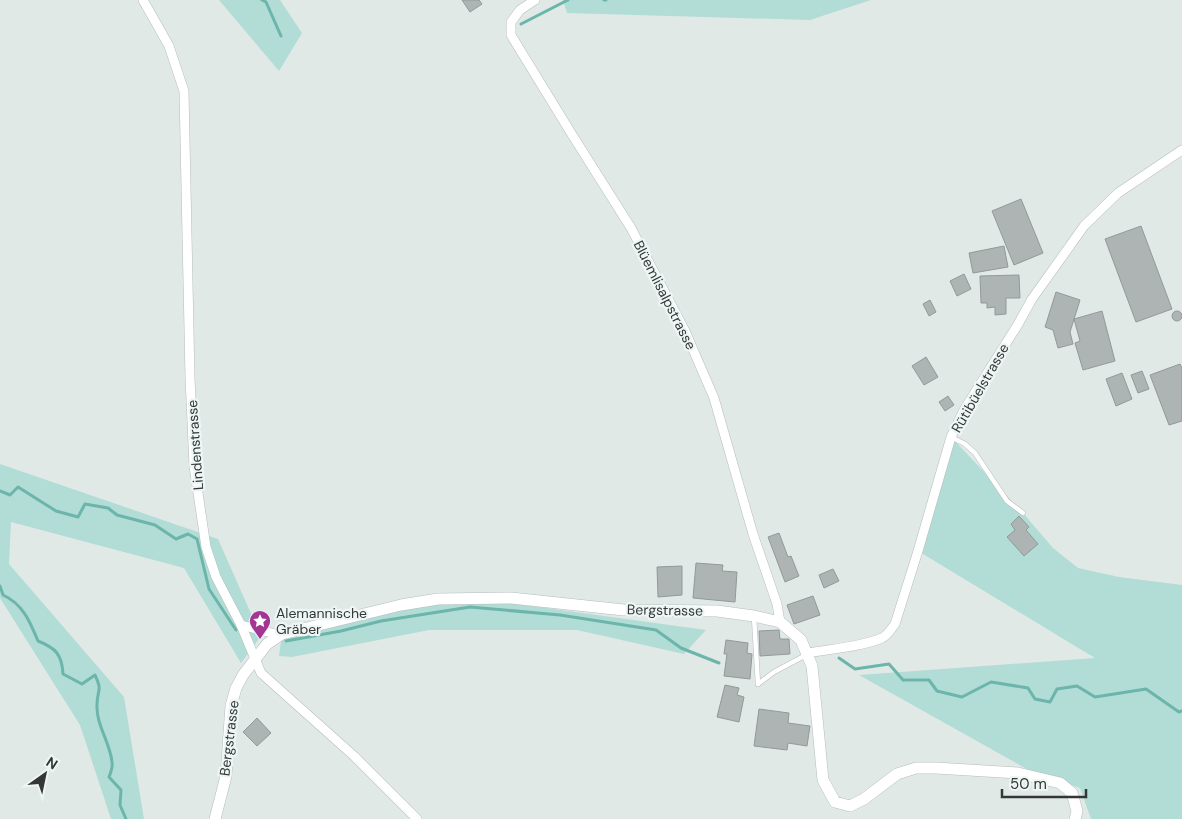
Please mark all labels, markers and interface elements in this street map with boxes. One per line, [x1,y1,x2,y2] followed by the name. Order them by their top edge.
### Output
[630,237,700,353] street label: Blüemlisalpstrasse
[947,340,1013,436] street label: Rütibüelstrasse
[183,399,207,491] street label: Lindenstrasse
[627,600,703,620] street label: Bergstrasse
[276,604,367,638] place label: Alemannische Gräber
[248,609,272,640] place icon: Alemannische Gräber
[215,699,243,777] street label: Bergstrasse
[20,749,70,799] north arrow
[43,753,61,773] text: N
[1002,766,1086,798] scale bar
[1010,774,1047,794] text: 50 m

